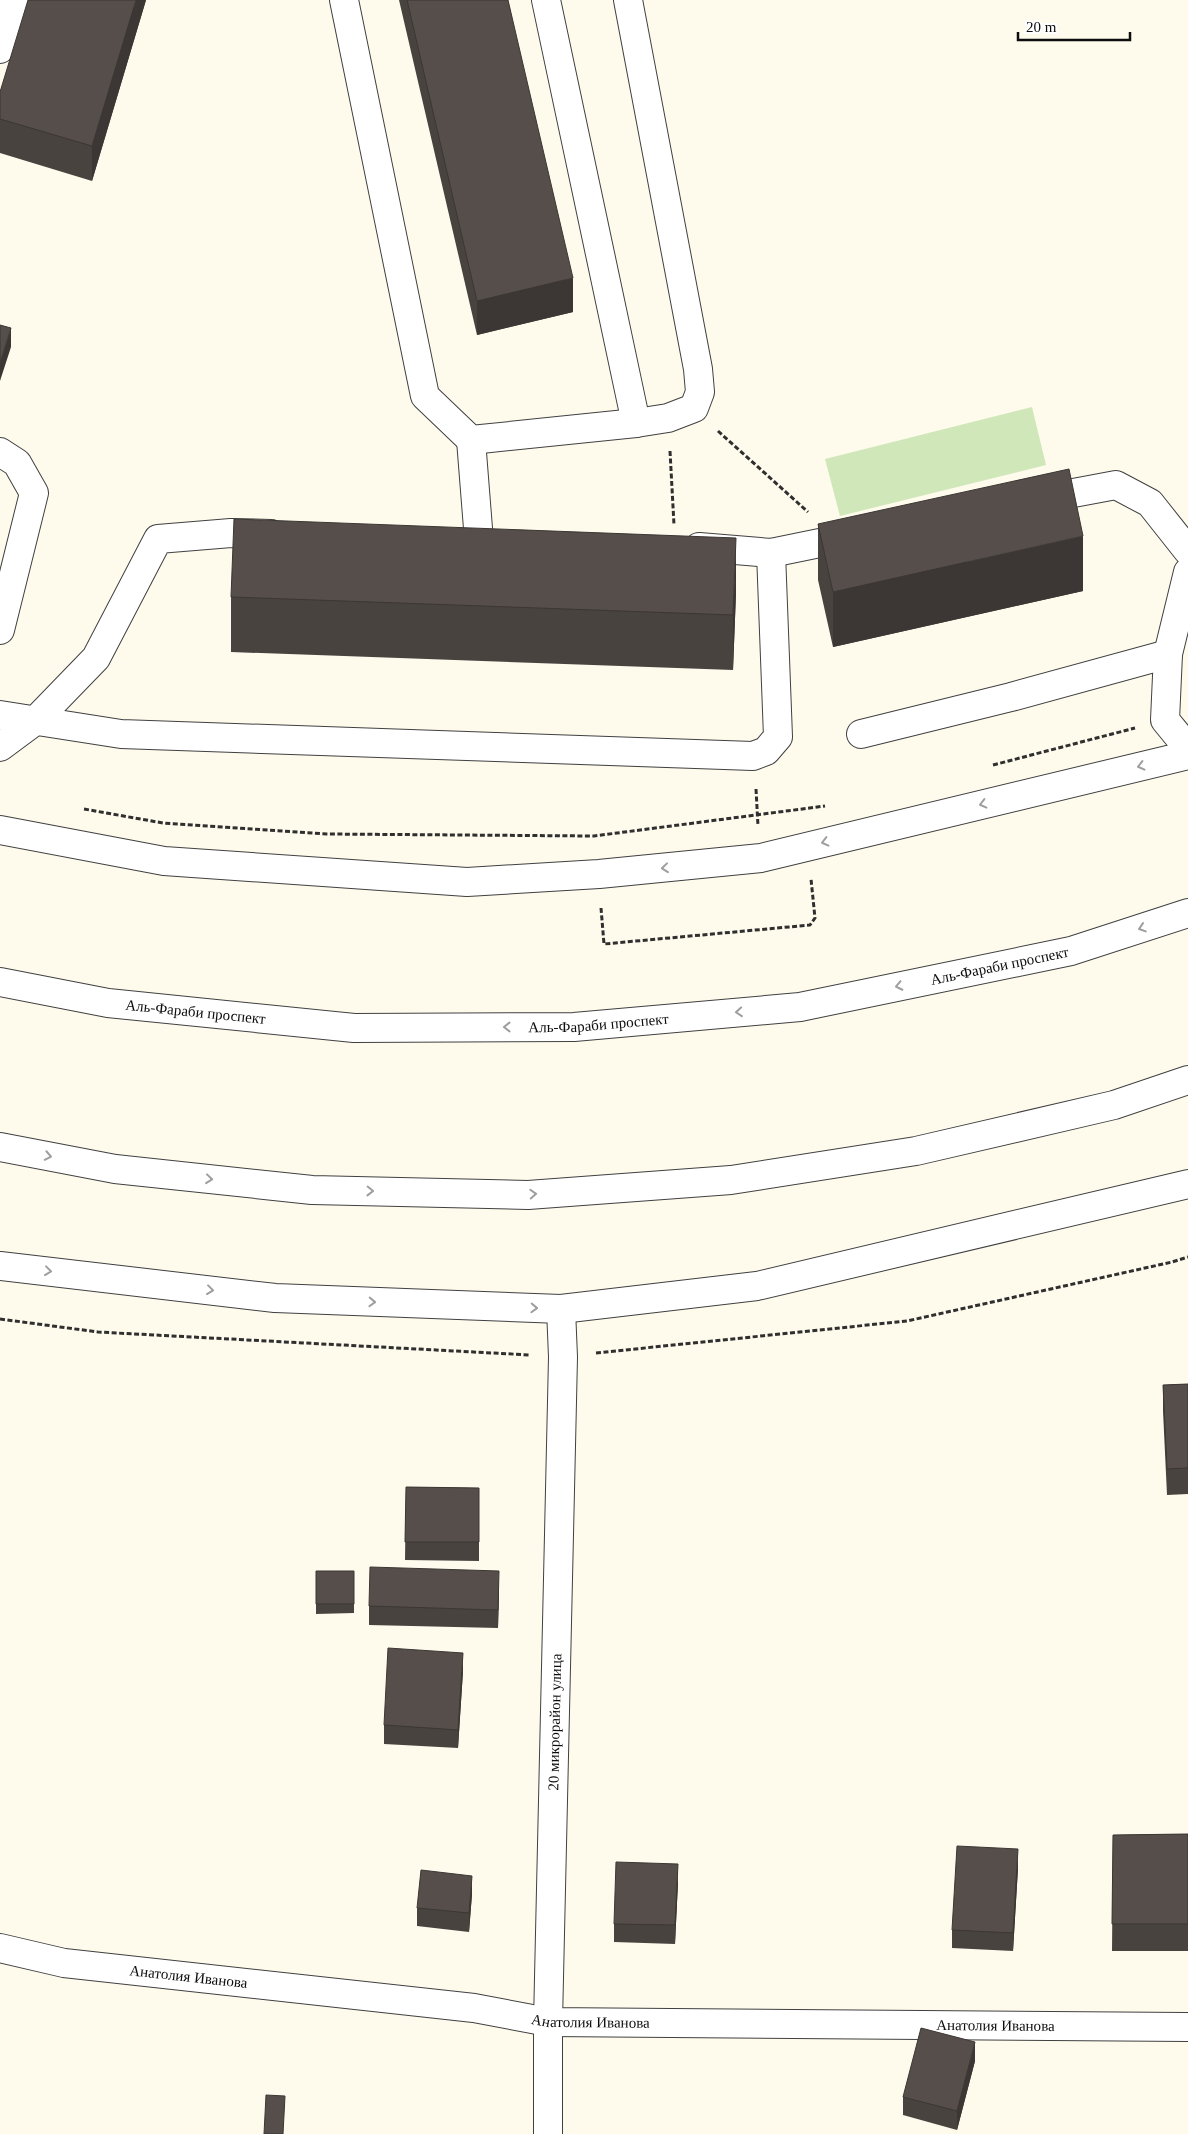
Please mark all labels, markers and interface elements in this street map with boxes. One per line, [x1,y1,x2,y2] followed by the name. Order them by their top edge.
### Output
[1018,10,1130,42] scale bar
[1026,19,1057,35] text: 20 m
[1136,760,1145,771] one-way arrow
[978,798,987,809] one-way arrow
[820,836,829,847] one-way arrow
[660,862,668,873] one-way arrow
[1138,922,1146,932] one-way arrow
[929,944,1071,988] street label: Аль-Фараби проспект
[895,980,903,991] one-way arrow
[125,997,267,1027] street label: Аль-Фараби проспект
[734,1006,742,1017] one-way arrow
[528,1011,670,1035] street label: Аль-Фараби проспект
[503,1022,510,1032] one-way arrow
[43,1150,52,1161] one-way arrow
[205,1173,213,1184] one-way arrow
[367,1186,375,1196] one-way arrow
[529,1189,537,1200] one-way arrow
[45,1265,53,1276] one-way arrow
[206,1284,214,1295] one-way arrow
[368,1296,376,1307] one-way arrow
[530,1303,538,1314] one-way arrow
[545,1653,564,1791] street label: 20 микрорайон улица
[129,1962,249,1991] street label: Анатолия Иванова
[530,2011,650,2031] street label: Анатолия Иванова
[936,2017,1055,2034] street label: Анатолия Иванова

